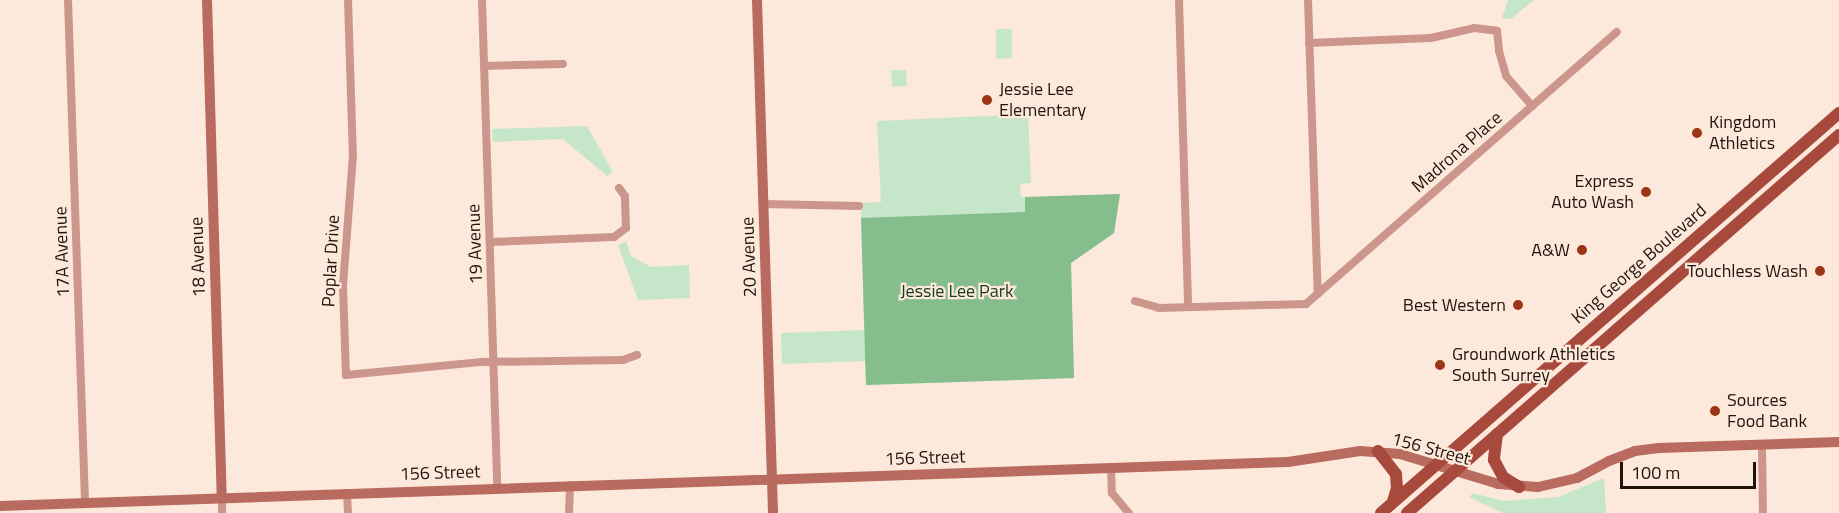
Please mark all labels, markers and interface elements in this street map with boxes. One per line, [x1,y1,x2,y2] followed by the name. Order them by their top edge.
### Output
[999,79,1086,122] place label: Jessie Lee Elementary
[980,93,994,107] marker: Jessie Lee Elementary
[1407,107,1507,197] street label: Madrona Place
[1709,112,1776,154] place label: Kingdom Athletics
[1690,126,1704,140] marker: Kingdom Athletics
[1551,171,1634,213] place label: Express Auto Wash
[1639,185,1653,199] marker: Express Auto Wash
[1567,200,1711,328] street label: King George Boulevard
[463,203,487,285] street label: 19 Avenue
[50,206,74,298] street label: 17A Avenue
[318,214,344,308] street label: Poplar Drive
[186,216,210,298] street label: 18 Avenue
[737,216,761,298] street label: 20 Avenue
[1531,239,1570,261] place label: A&W
[1575,243,1589,257] marker: A&W
[1687,260,1808,282] place label: Touchless Wash
[1813,264,1827,278] marker: Touchless Wash
[900,280,1014,302] park label: Jessie Lee Park
[1403,294,1506,316] place label: Best Western
[1511,298,1525,312] marker: Best Western
[1452,344,1615,386] place label: Groundwork Athletics South Surrey
[1433,358,1447,372] marker: Groundwork Athletics South Surrey
[1727,390,1807,432] place label: Sources Food Bank
[1708,404,1722,418] marker: Sources Food Bank
[1389,428,1473,470] street label: 156 Street
[884,446,966,470] street label: 156 Street
[1623,450,1760,488] scale bar
[1631,459,1680,486] text: 100 m
[399,461,481,485] street label: 156 Street

